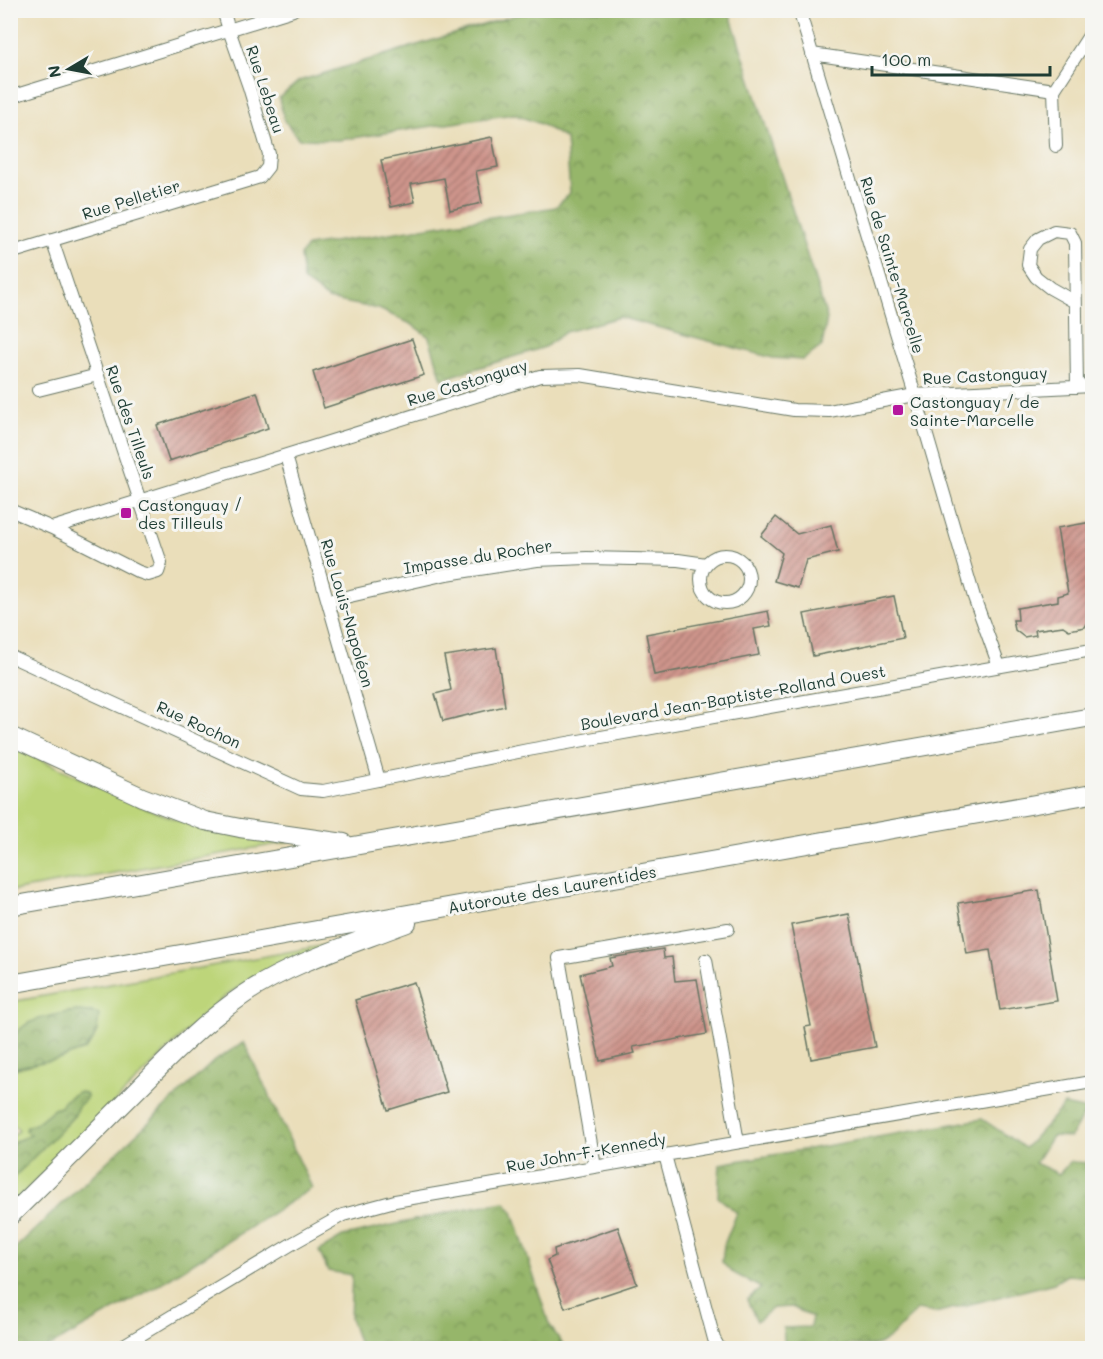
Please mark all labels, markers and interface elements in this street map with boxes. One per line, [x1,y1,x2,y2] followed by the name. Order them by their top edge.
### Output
[39,39,99,99] north arrow
[872,39,1050,77] scale bar
[242,42,290,136] street label: Rue Lebeau
[881,47,931,71] text: 100 m
[42,64,65,80] text: N
[79,174,183,224] street label: Rue Pelletier
[856,174,930,356] street label: Rue de Sainte-Marcelle
[404,354,530,410] street label: Rue Castonguay
[922,361,1048,389] street label: Rue Castonguay
[102,362,160,482] street label: Rue des Tilleuls
[910,391,1040,430] place label: Castonguay / de Sainte-Marcelle
[891,403,905,417] marker: Castonguay / de Sainte-Marcelle
[138,494,242,533] place label: Castonguay / des Tilleuls
[119,506,133,520] marker: Castonguay / des Tilleuls
[402,534,554,578] street label: Impasse du Rocher
[317,536,379,690] street label: Rue Louis-Napoléon
[579,660,887,734] street label: Boulevard Jean-Baptiste-Rolland Ouest
[154,695,244,753] street label: Rue Rochon
[446,860,658,918] street label: Autoroute des Laurentides
[505,1128,667,1176] street label: Rue John-F.-Kennedy

